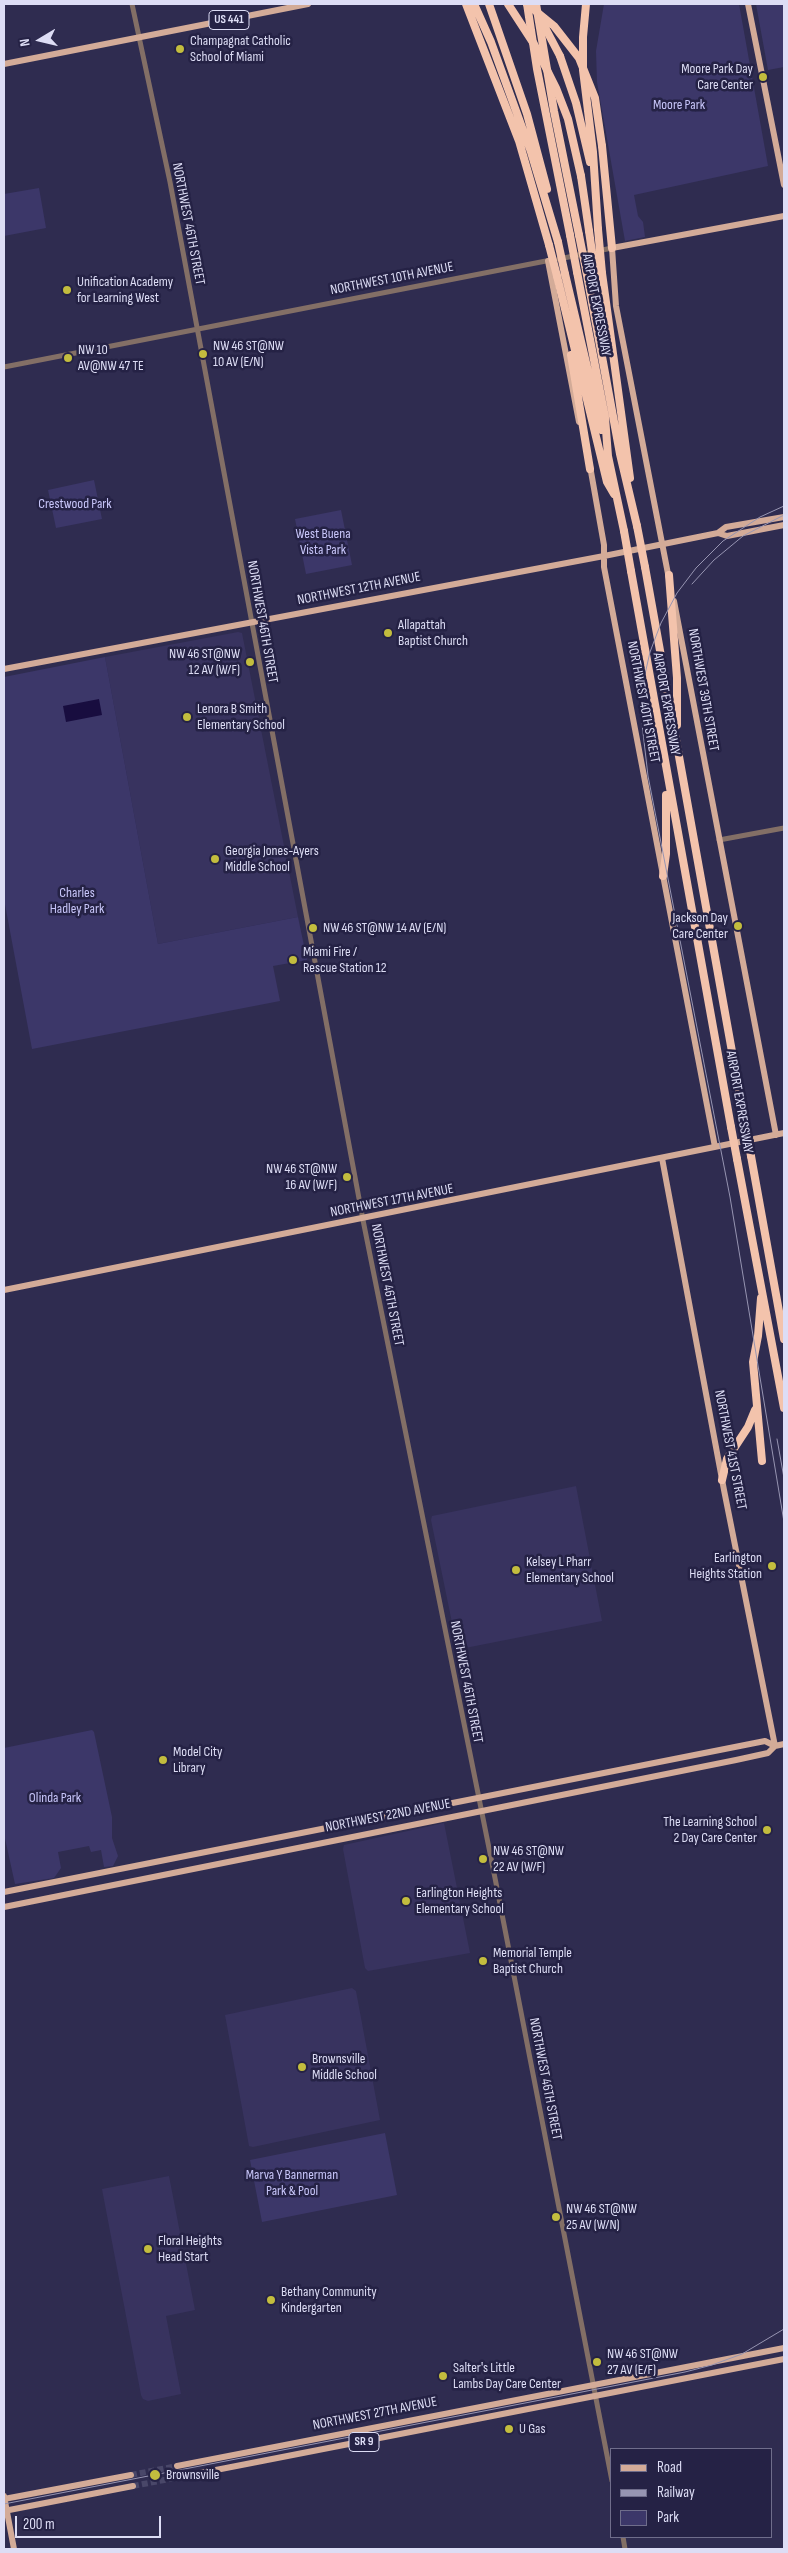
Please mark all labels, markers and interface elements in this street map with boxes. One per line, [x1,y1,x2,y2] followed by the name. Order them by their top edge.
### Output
[209,10,249,30] road number: US 441
[15,15,65,65] north arrow
[190,33,291,65] place label: Champagnat Catholic School of Miami
[16,37,34,47] text: N
[174,43,186,55] marker: Champagnat Catholic School of Miami
[681,61,753,94] place label: Moore Park Day Care Center
[757,71,769,83] marker: Moore Park Day Care Center
[653,97,705,113] park label: Moore Park
[168,162,208,286] street label: NORTHWEST 46TH STREET
[578,252,614,358] street label: AIRPORT EXPRESSWAY
[329,259,455,299] street label: NORTHWEST 10TH AVENUE
[77,274,173,306] place label: Unification Academy for Learning West
[61,284,73,296] marker: Unification Academy for Learning West
[213,338,284,371] place label: NW 46 ST@NW 10 AV (E/N)
[78,342,144,374] place label: NW 10 AV@NW 47 TE
[197,348,209,360] marker: NW 46 ST@NW 10 AV (E/N)
[62,352,74,364] marker: NW 10 AV@NW 47 TE
[38,496,112,512] park label: Crestwood Park
[295,526,351,558] park label: West Buena Vista Park
[243,560,281,684] street label: NORTHWEST 46TH STREET
[296,569,422,609] street label: NORTHWEST 12TH AVENUE
[398,617,468,650] place label: Allapattah Baptist Church
[382,627,394,639] marker: Allapattah Baptist Church
[684,627,722,753] street label: NORTHWEST 39TH STREET
[623,640,663,764] street label: NORTHWEST 40TH STREET
[169,646,240,679] place label: NW 46 ST@NW 12 AV (W/F)
[649,651,683,757] street label: AIRPORT EXPRESSWAY
[244,656,256,668] marker: NW 46 ST@NW 12 AV (W/F)
[197,701,285,734] place label: Lenora B Smith Elementary School
[181,711,193,723] marker: Lenora B Smith Elementary School
[225,843,319,876] place label: Georgia Jones-Ayers Middle School
[209,853,221,865] marker: Georgia Jones-Ayers Middle School
[50,885,104,918] park label: Charles Hadley Park
[672,910,728,942] place label: Jackson Day Care Center
[323,920,446,936] place label: NW 46 ST@NW 14 AV (E/N)
[732,920,744,932] marker: Jackson Day Care Center
[307,922,319,934] marker: NW 46 ST@NW 14 AV (E/N)
[303,944,387,976] place label: Miami Fire / Rescue Station 12
[287,954,299,966] marker: Miami Fire / Rescue Station 12
[722,1049,756,1155] street label: AIRPORT EXPRESSWAY
[266,1161,337,1194] place label: NW 46 ST@NW 16 AV (W/F)
[341,1171,353,1183] marker: NW 46 ST@NW 16 AV (W/F)
[329,1181,455,1221] street label: NORTHWEST 17TH AVENUE
[367,1223,407,1347] street label: NORTHWEST 46TH STREET
[710,1389,750,1511] street label: NORTHWEST 41ST STREET
[689,1550,762,1582] place label: Earlington Heights Station
[526,1554,614,1586] place label: Kelsey L Pharr Elementary School
[766,1560,778,1572] marker: Earlington Heights Station
[510,1564,522,1576] marker: Kelsey L Pharr Elementary School
[446,1620,486,1744] street label: NORTHWEST 46TH STREET
[173,1744,223,1776] place label: Model City Library
[157,1754,169,1766] marker: Model City Library
[29,1790,81,1806] park label: Olinda Park
[324,1796,452,1836] street label: NORTHWEST 22ND AVENUE
[663,1814,757,1846] place label: The Learning School 2 Day Care Center
[761,1824,773,1836] marker: The Learning School 2 Day Care Center
[493,1843,564,1875] place label: NW 46 ST@NW 22 AV (W/F)
[477,1853,489,1865] marker: NW 46 ST@NW 22 AV (W/F)
[416,1885,504,1918] place label: Earlington Heights Elementary School
[400,1895,412,1907] marker: Earlington Heights Elementary School
[493,1945,572,1978] place label: Memorial Temple Baptist Church
[477,1955,489,1967] marker: Memorial Temple Baptist Church
[525,2017,565,2141] street label: NORTHWEST 46TH STREET
[312,2051,377,2084] place label: Brownsville Middle School
[296,2061,308,2073] marker: Brownsville Middle School
[246,2167,338,2200] park label: Marva Y Bannerman Park & Pool
[566,2201,637,2234] place label: NW 46 ST@NW 25 AV (W/N)
[550,2211,562,2223] marker: NW 46 ST@NW 25 AV (W/N)
[158,2233,222,2266] place label: Floral Heights Head Start
[142,2243,154,2255] marker: Floral Heights Head Start
[281,2284,377,2316] place label: Bethany Community Kindergarten
[265,2294,277,2306] marker: Bethany Community Kindergarten
[607,2346,678,2378] place label: NW 46 ST@NW 27 AV (E/F)
[591,2356,603,2368] marker: NW 46 ST@NW 27 AV (E/F)
[453,2360,561,2392] place label: Salter's Little Lambs Day Care Center
[437,2370,449,2382] marker: Salter's Little Lambs Day Care Center
[312,2394,438,2434] street label: NORTHWEST 27TH AVENUE
[519,2421,545,2437] place label: U Gas
[503,2423,515,2435] marker: U Gas
[349,2432,379,2452] road number: SR 9
[610,2448,773,2538] legend
[657,2458,682,2477] text: Road
[166,2467,219,2483] place label: Brownsville
[148,2468,162,2482] marker: Brownsville
[657,2483,695,2502] text: Railway
[18,2506,164,2538] scale bar
[657,2508,679,2527] text: Park
[23,2515,55,2534] text: 200 m

